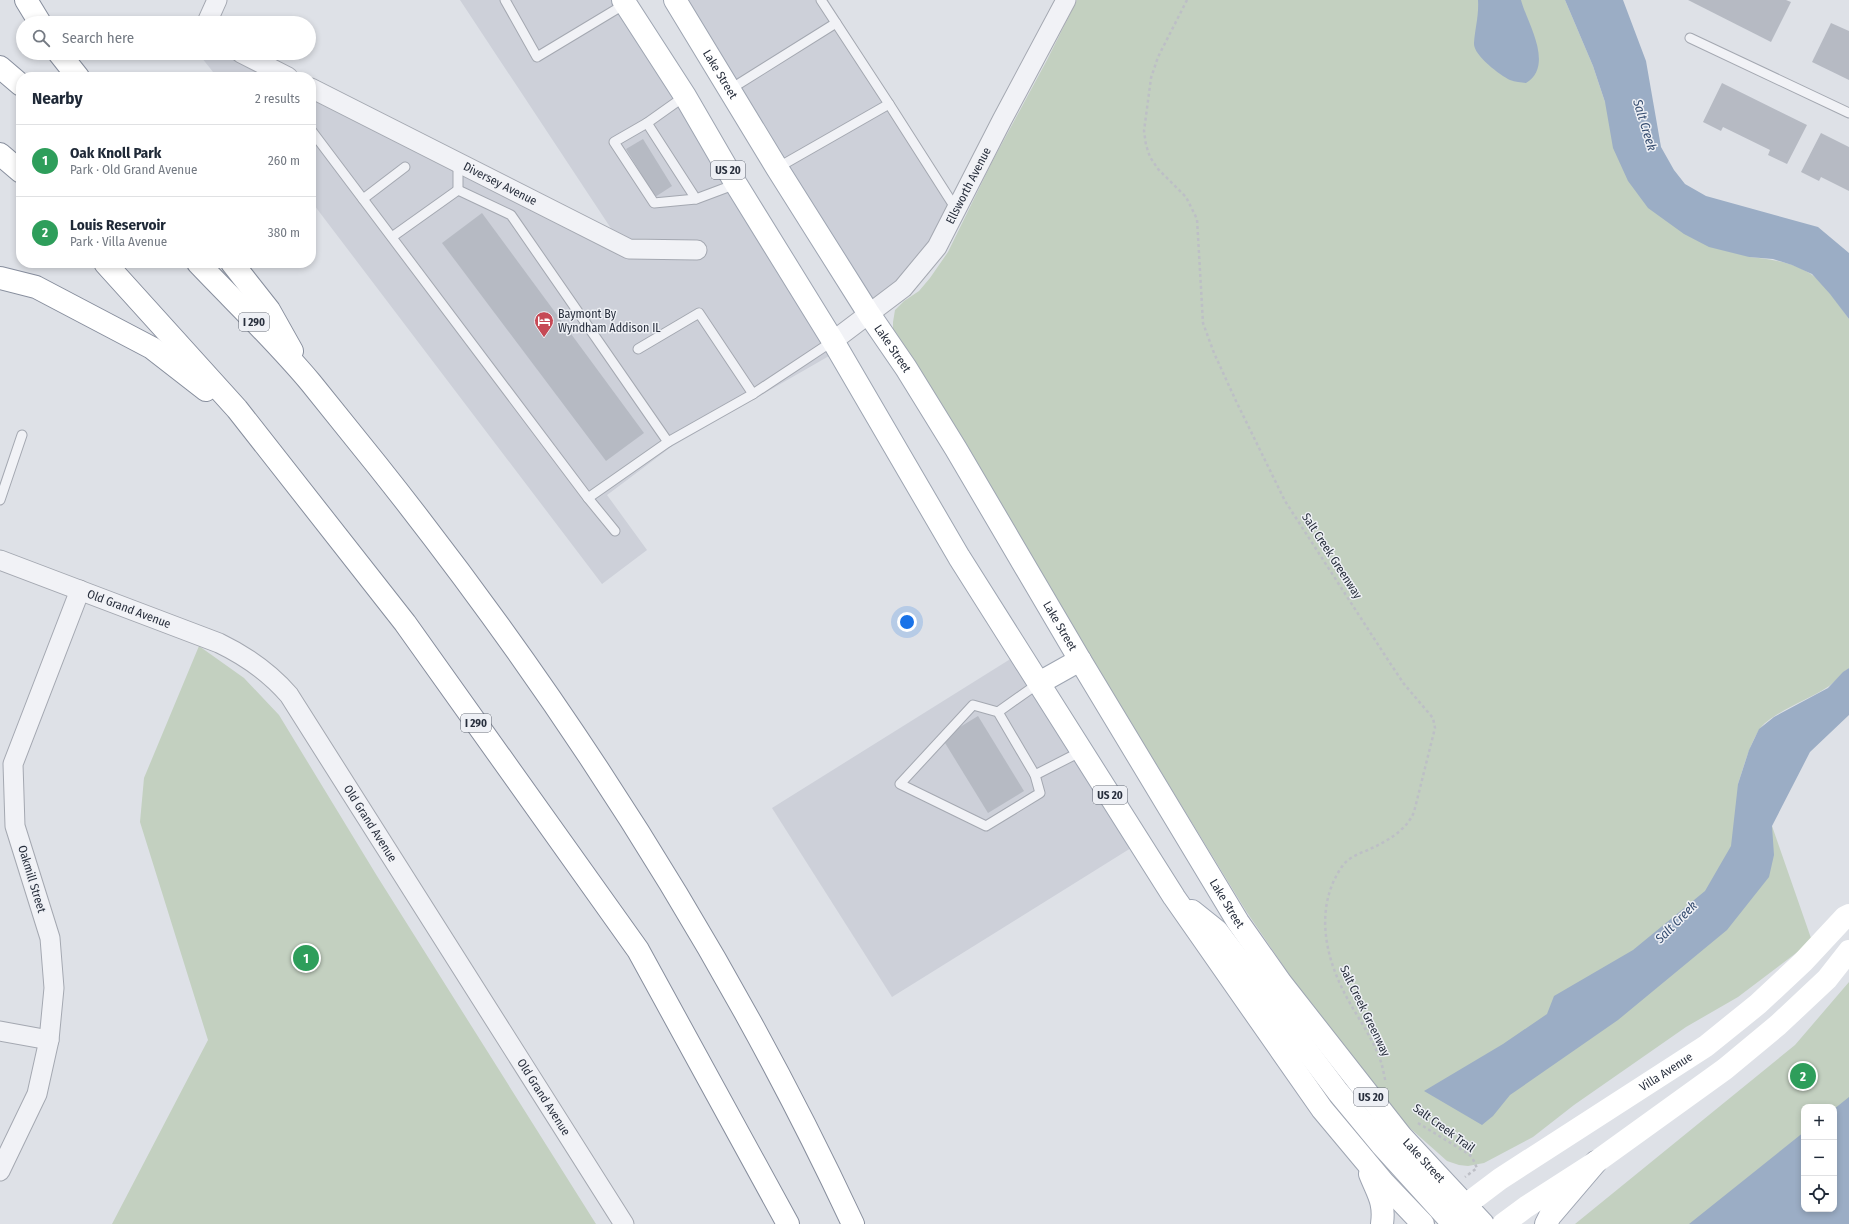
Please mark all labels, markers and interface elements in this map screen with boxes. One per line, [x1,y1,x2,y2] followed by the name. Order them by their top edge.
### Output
[16,16,316,60] search box
[30,27,52,49] icon: search
[62,29,134,47] text: Search here
[700,47,740,102] street label: Lake Street
[32,88,83,109] text: Nearby
[255,91,300,106] text: 2 results
[1630,97,1660,153] water label: Salt Creek
[70,144,161,162] text: Oak Knoll Park
[943,145,994,226] street label: Ellsworth Avenue
[42,153,48,168] text: 1
[268,153,300,168] text: 260 m
[461,159,539,208] street label: Diversey Avenue
[711,161,745,179] road number: US 20
[70,162,197,177] text: Park · Old Grand Avenue
[70,216,166,234] text: Louis Reservoir
[42,225,48,240] text: 2
[268,225,300,240] text: 380 m
[70,234,167,249] text: Park · Villa Avenue
[558,307,661,335] place label: Baymont By Wyndham Addison IL
[533,310,555,338] hotel icon: Baymont By Wyndham Addison IL
[239,313,269,331] road number: I 290
[871,322,914,375] street label: Lake Street
[1299,511,1365,602] street label: Salt Creek Greenway
[85,587,173,631] street label: Old Grand Avenue
[1040,599,1080,653] street label: Lake Street
[897,612,917,632] your location
[461,714,491,732] road number: I 290
[341,782,400,864] street label: Old Grand Avenue
[1093,786,1127,804] road number: US 20
[15,844,49,914] street label: Oakmill Street
[1207,876,1247,931] street label: Lake Street
[1651,898,1700,947] water label: Salt Creek
[293,943,319,973] pin: 1
[1337,963,1393,1059] street label: Salt Creek Greenway
[1637,1050,1695,1094] street label: Villa Avenue
[514,1056,573,1138] street label: Old Grand Avenue
[1790,1061,1816,1091] pin: 2
[1354,1088,1388,1106] road number: US 20
[1410,1101,1478,1155] street label: Salt Creek Trail
[1801,1104,1837,1212] map controls
[1801,1104,1837,1140] button: +
[1400,1136,1448,1185] street label: Lake Street
[1801,1140,1837,1176] button: −
[1801,1176,1837,1212] button: locate

